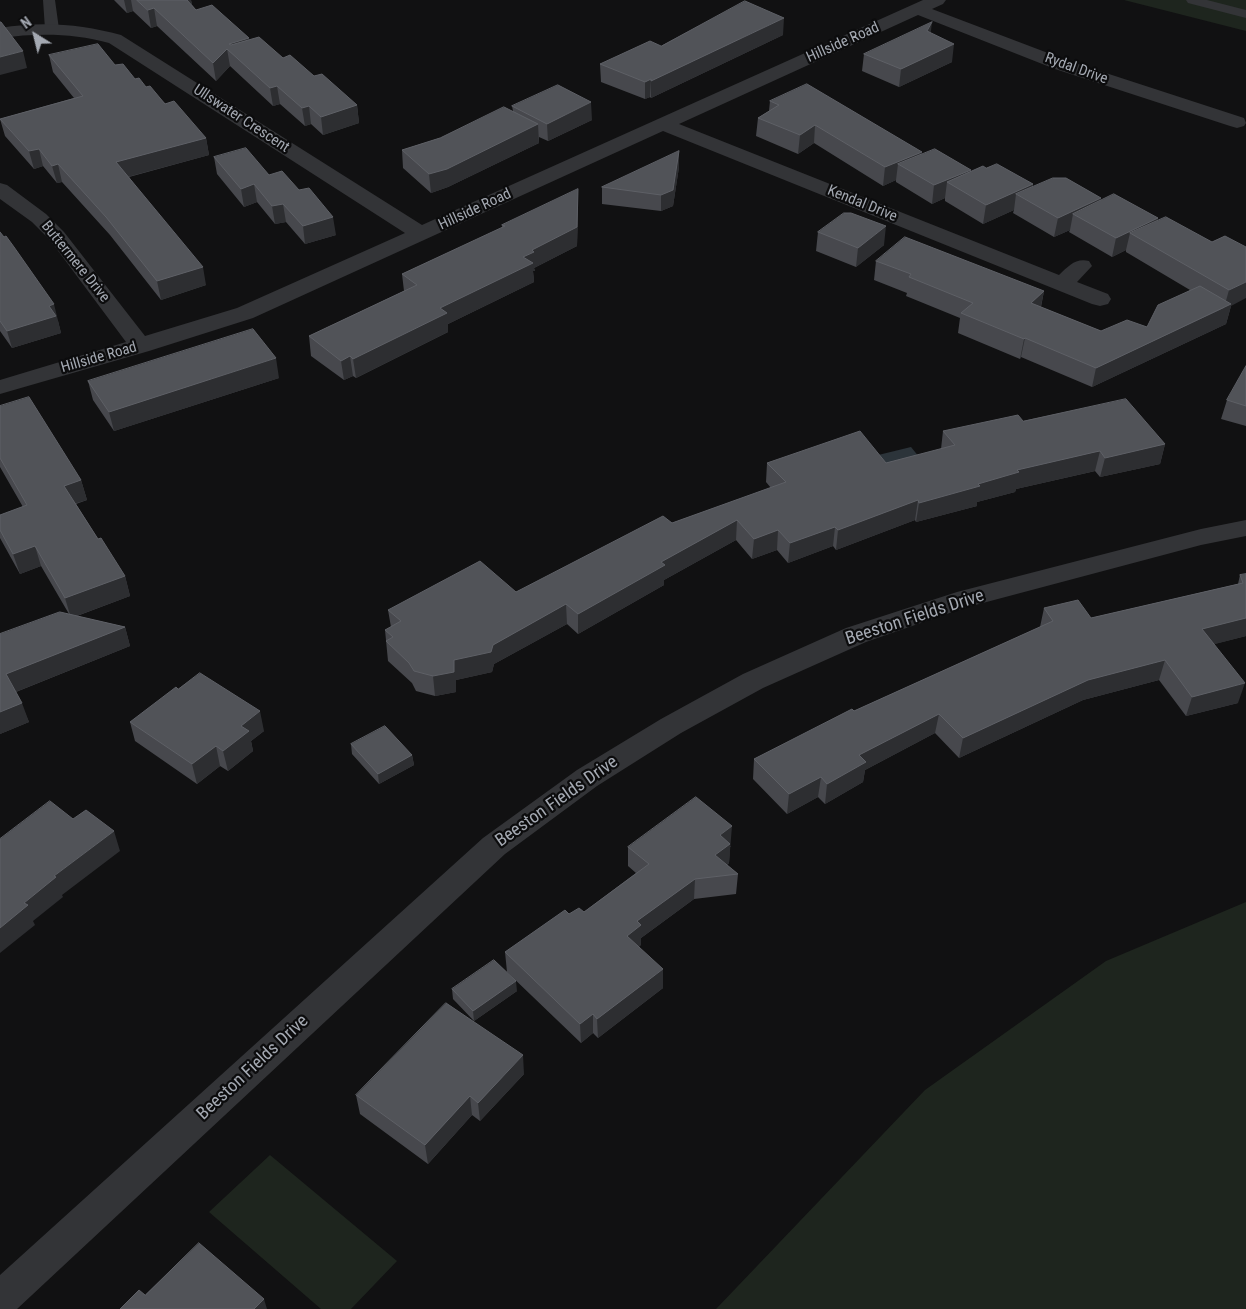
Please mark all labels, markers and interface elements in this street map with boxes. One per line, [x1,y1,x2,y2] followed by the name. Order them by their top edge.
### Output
[10,10,60,60] north arrow
[18,14,34,32] text: N
[804,19,882,67] street label: Hillside Road
[1042,49,1110,89] street label: Rydal Drive
[190,81,292,157] street label: Ullswater Crescent
[824,182,900,226] street label: Kendal Drive
[436,185,514,235] street label: Hillside Road
[37,218,113,306] street label: Buttermere Drive
[59,339,139,377] street label: Hillside Road
[843,585,987,651] street label: Beeston Fields Drive
[492,752,622,852] street label: Beeston Fields Drive
[193,1011,313,1125] street label: Beeston Fields Drive

